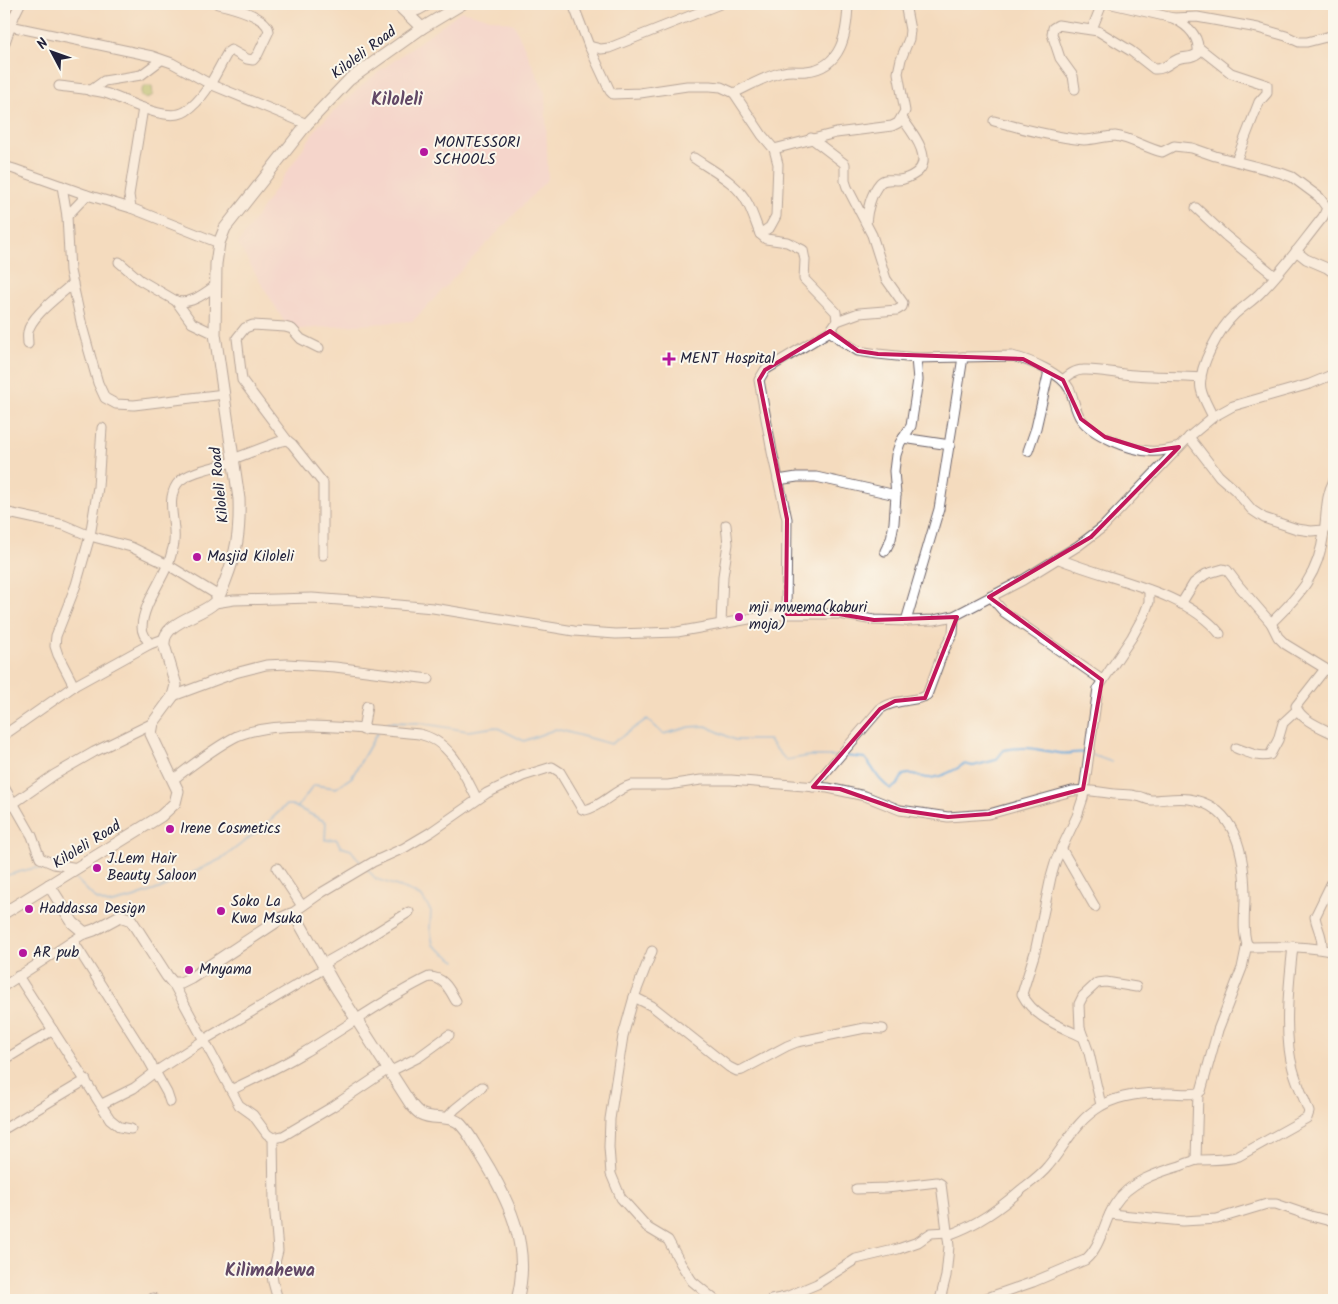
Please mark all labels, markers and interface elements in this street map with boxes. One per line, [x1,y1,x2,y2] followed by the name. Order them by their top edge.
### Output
[326,20,402,86] street label: Kiloleli Road
[28,28,78,78] north arrow
[32,33,54,55] text: N
[371,86,423,115] district label: Kiloleli
[434,131,521,172] place label: MONTESSORI SCHOOLS
[418,146,430,158] marker: MONTESSORI SCHOOLS
[680,347,776,371] place label: MENT Hospital
[662,352,676,366] marker: MENT Hospital
[204,445,236,524] street label: Kiloleli Road
[207,545,295,569] place label: Masjid Kiloleli
[191,551,203,563] marker: Masjid Kiloleli
[749,596,868,637] place label: mji mwema(kaburi moja)
[733,611,745,623] marker: mji mwema(kaburi moja)
[48,814,126,875] street label: Kiloleli Road
[180,817,281,841] place label: Irene Cosmetics
[164,823,176,835] marker: Irene Cosmetics
[107,847,197,888] place label: J.Lem Hair Beauty Saloon
[91,862,103,874] marker: J.Lem Hair Beauty Saloon
[231,890,303,931] place label: Soko La Kwa Msuka
[39,897,145,921] place label: Haddassa Design
[23,903,35,915] marker: Haddassa Design
[215,905,227,917] marker: Soko La Kwa Msuka
[33,941,79,965] place label: AR pub
[17,947,29,959] marker: AR pub
[199,958,252,982] place label: Mnyama
[183,964,195,976] marker: Mnyama
[225,1257,315,1286] district label: Kilimahewa

